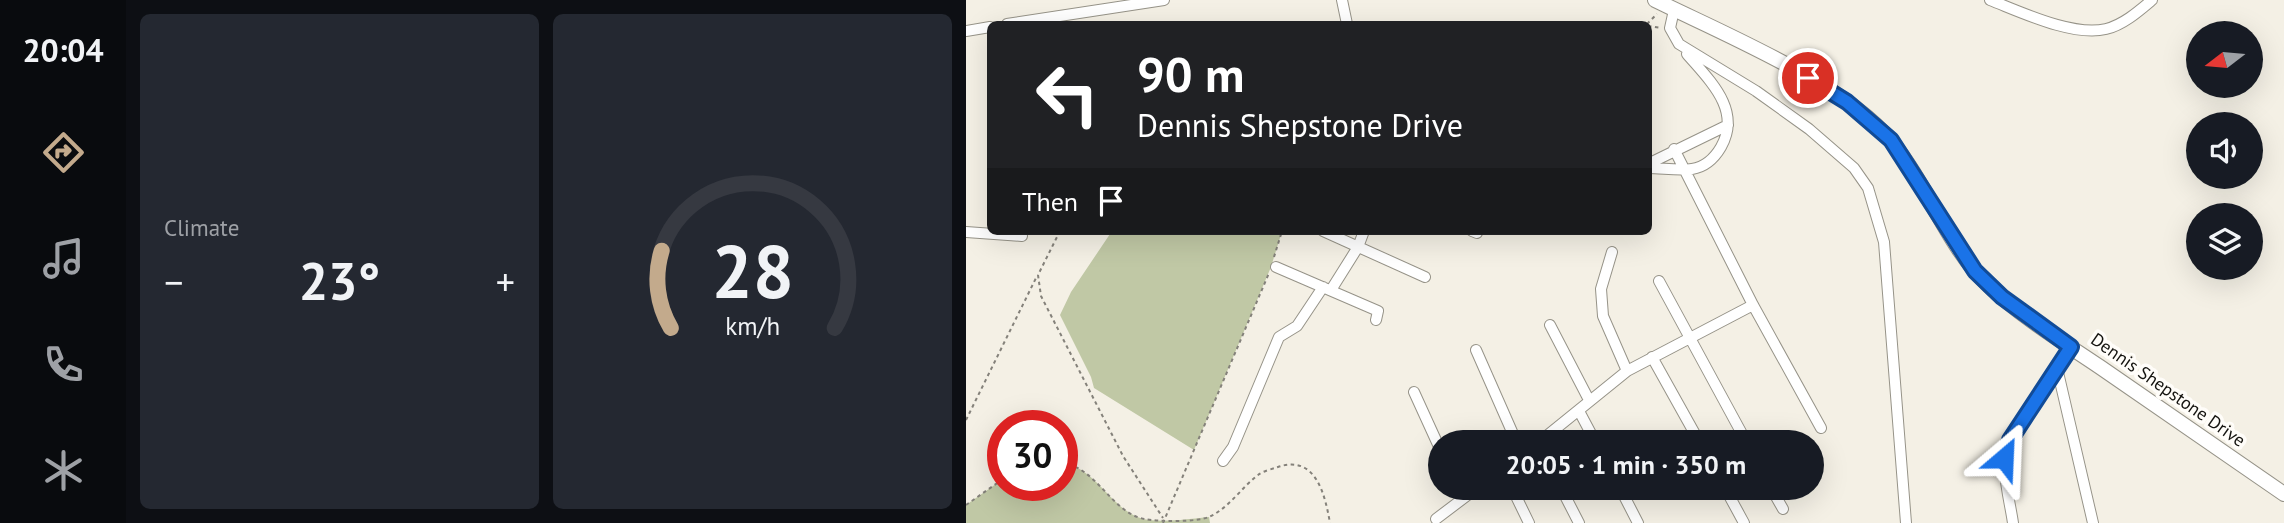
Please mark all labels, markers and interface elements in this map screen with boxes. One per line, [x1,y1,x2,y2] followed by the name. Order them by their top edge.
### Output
[2186,21,2263,98] north arrow
[2186,21,2263,280] map controls
[22,29,104,71] text: 20:04
[1137,42,1244,106] text: 90 m
[1778,48,1838,108] pin
[1022,49,1113,140] icon: left
[1789,59,1827,97] icon: arrive
[1137,104,1463,146] text: Dennis Shepstone Drive
[2186,112,2263,189] button: sound
[39,128,88,177] icon: directions
[1092,182,1130,220] icon: arrive
[1022,185,1078,218] text: Then
[2186,203,2263,280] button: layers
[164,213,239,242] text: Climate
[711,224,794,318] text: 28
[39,234,88,283] icon: music
[299,247,380,314] text: 23°
[164,257,183,306] text: −
[496,257,515,306] text: +
[725,309,780,341] text: km/h
[2087,328,2250,452] street label: Dennis Shepstone Drive
[39,340,88,389] icon: phone
[987,410,1078,501] speed limit sign: 30
[1967,421,2041,495] position arrow
[39,446,88,495] icon: climate
[1506,448,1746,481] text: 20:05 · 1 min · 350 m

